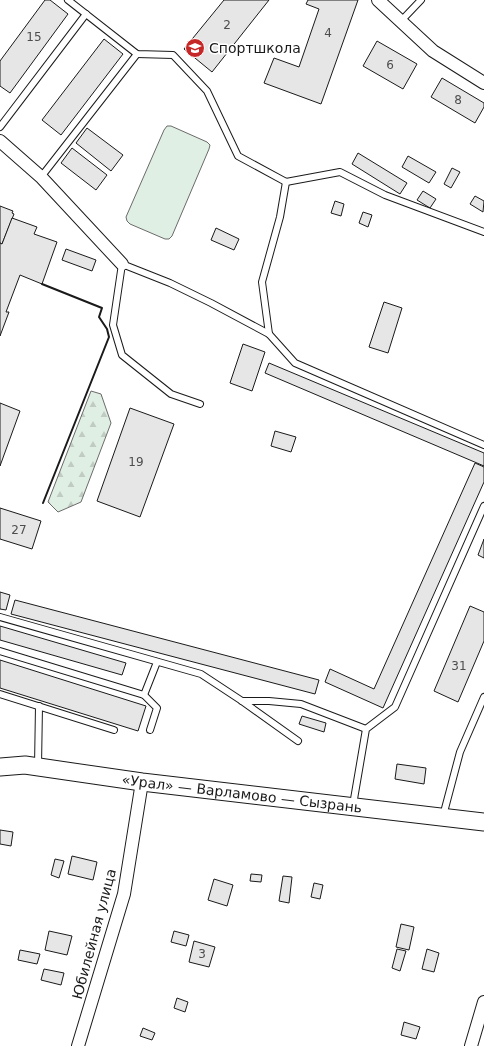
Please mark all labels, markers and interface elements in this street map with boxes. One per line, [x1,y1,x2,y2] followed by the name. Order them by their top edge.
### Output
[223,18,231,32] house number: 2
[324,26,332,40] house number: 4
[26,30,42,44] house number: 15
[184,37,206,59] school or university icon: Спортшкола
[209,40,301,56] place label: Спортшкола
[386,58,394,72] house number: 6
[454,93,462,107] house number: 8
[128,455,144,469] house number: 19
[11,523,27,537] house number: 27
[451,659,467,673] house number: 31
[121,771,363,816] street label: «Урал» — Варламово — Сызрань
[69,867,119,1001] street label: Юбилейная улица
[198,947,206,961] house number: 3

